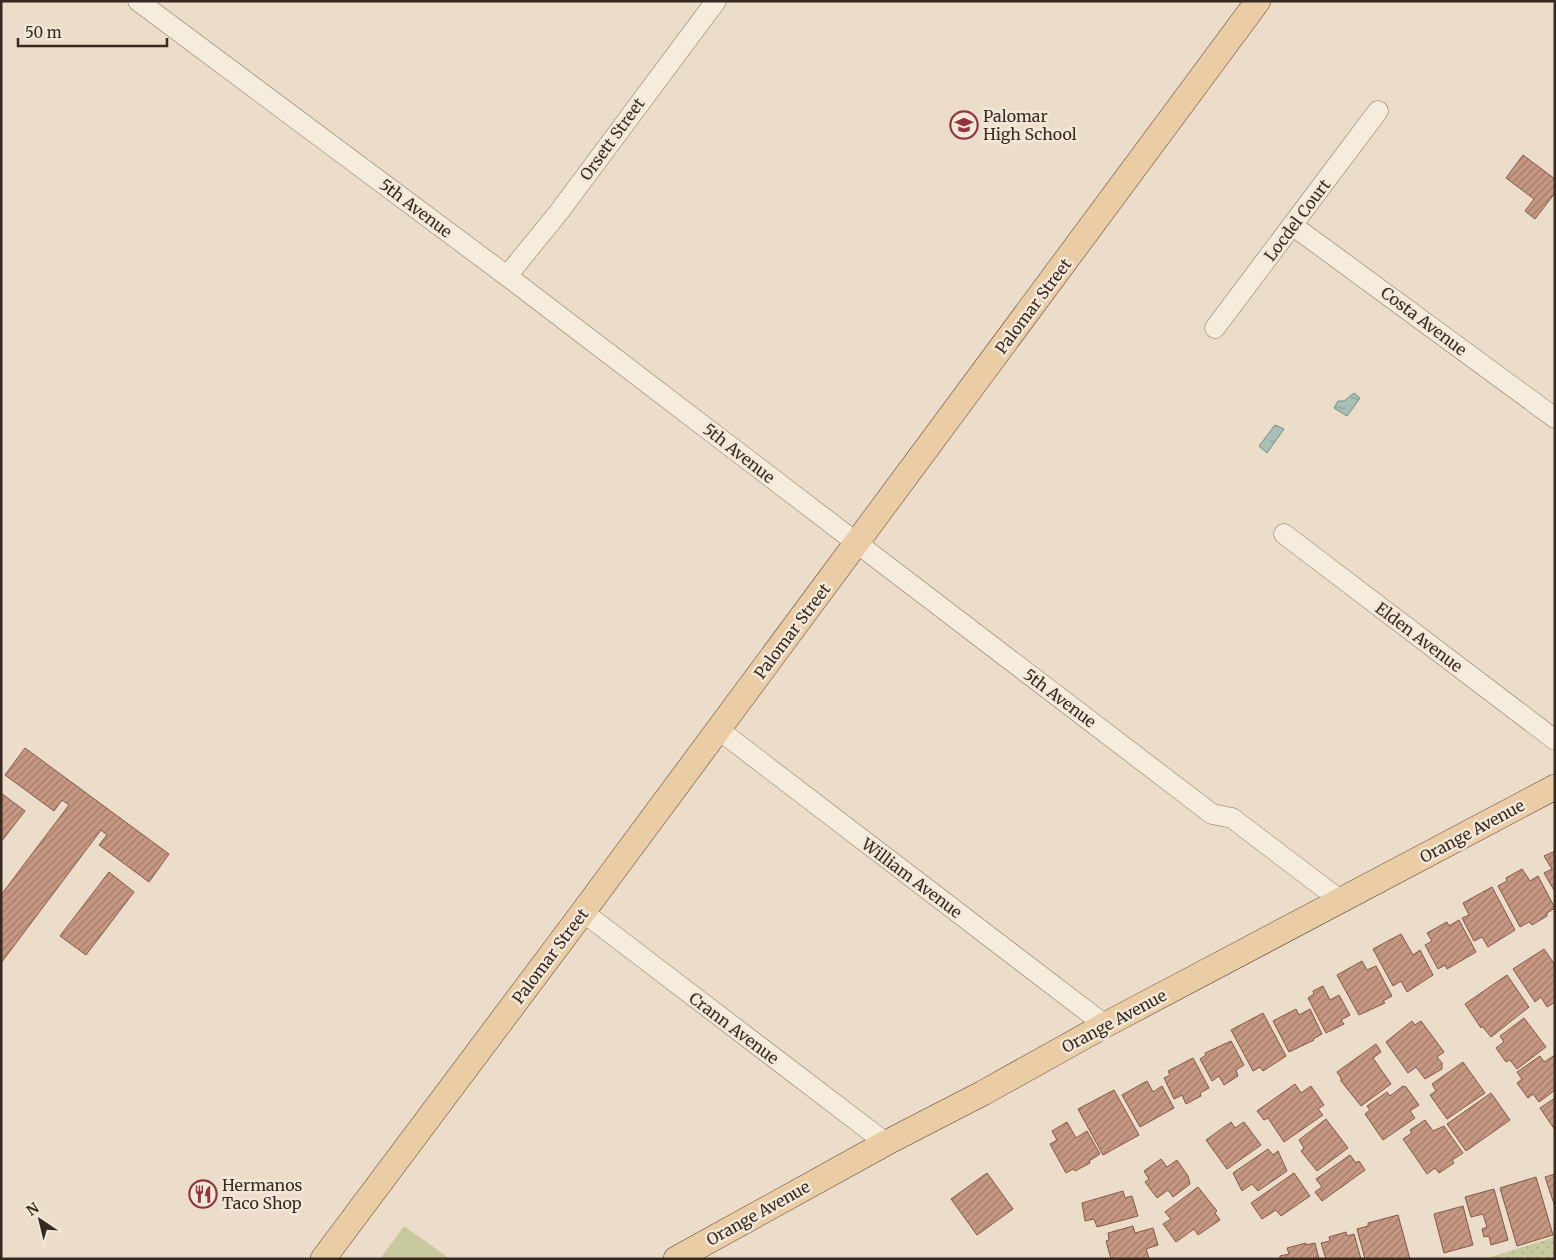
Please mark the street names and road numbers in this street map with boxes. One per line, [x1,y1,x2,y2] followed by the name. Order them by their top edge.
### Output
[575,93,649,184] street label: Orsett Street
[376,174,456,242] street label: 5th Avenue
[1260,174,1335,265] street label: Locdel Court
[991,254,1076,358] street label: Palomar Street
[1377,282,1471,360] street label: Costa Avenue
[699,419,779,487] street label: 5th Avenue
[750,579,835,683] street label: Palomar Street
[1371,598,1467,676] street label: Elden Avenue
[1020,664,1100,732] street label: 5th Avenue
[1416,795,1528,867] street label: Orange Avenue
[857,833,966,922] street label: William Avenue
[508,904,593,1008] street label: Palomar Street
[1058,985,1170,1057] street label: Orange Avenue
[685,988,783,1068] street label: Crann Avenue
[703,1176,813,1250] street label: Orange Avenue

